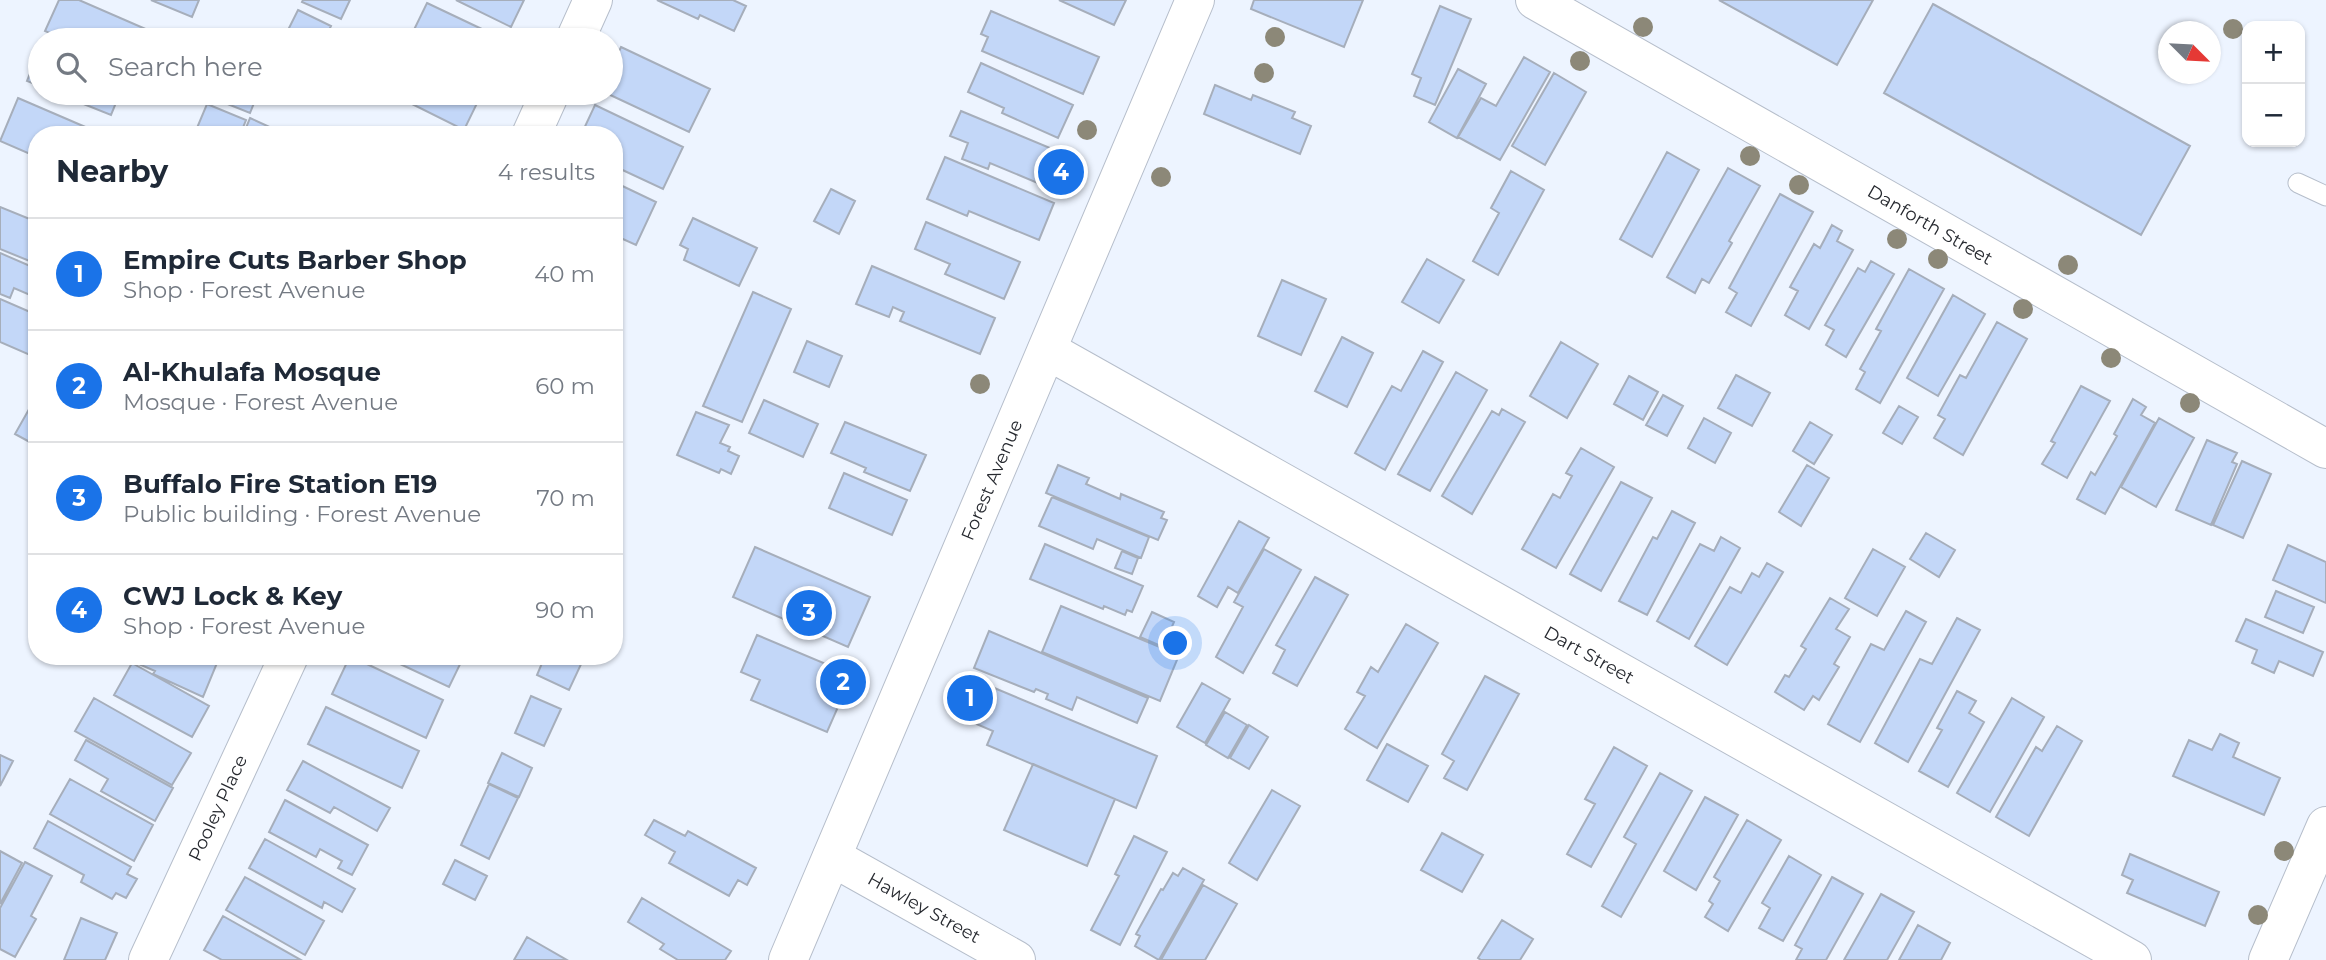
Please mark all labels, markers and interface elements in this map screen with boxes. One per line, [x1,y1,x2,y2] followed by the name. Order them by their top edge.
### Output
[2158,21,2221,84] north arrow
[2242,21,2305,147] map controls
[2242,21,2305,84] button: +
[28,28,623,105] search box
[52,48,90,86] icon: search
[108,51,263,83] text: Search here
[2242,84,2305,147] button: −
[1038,146,1084,198] pin: 4
[56,153,168,190] text: Nearby
[498,158,595,186] text: 4 results
[1863,180,1997,270] street label: Danforth Street
[123,244,467,276] text: Empire Cuts Barber Shop
[74,260,84,288] text: 1
[534,260,595,288] text: 40 m
[123,276,365,304] text: Shop · Forest Avenue
[123,356,381,388] text: Al-Khulafa Mosque
[72,372,86,400] text: 2
[535,372,595,400] text: 60 m
[123,388,398,416] text: Mosque · Forest Avenue
[957,416,1027,544] street label: Forest Avenue
[123,468,437,500] text: Buffalo Fire Station E19
[72,484,86,512] text: 3
[536,484,595,512] text: 70 m
[123,500,481,528] text: Public building · Forest Avenue
[123,580,342,612] text: CWJ Lock & Key
[786,587,832,639] pin: 3
[71,596,87,624] text: 4
[535,596,595,624] text: 90 m
[123,612,365,640] text: Shop · Forest Avenue
[1540,621,1638,689] street label: Dart Street
[1158,626,1192,660] your location
[820,656,866,708] pin: 2
[947,672,993,724] pin: 1
[184,751,252,865] street label: Pooley Place
[864,868,984,948] street label: Hawley Street

